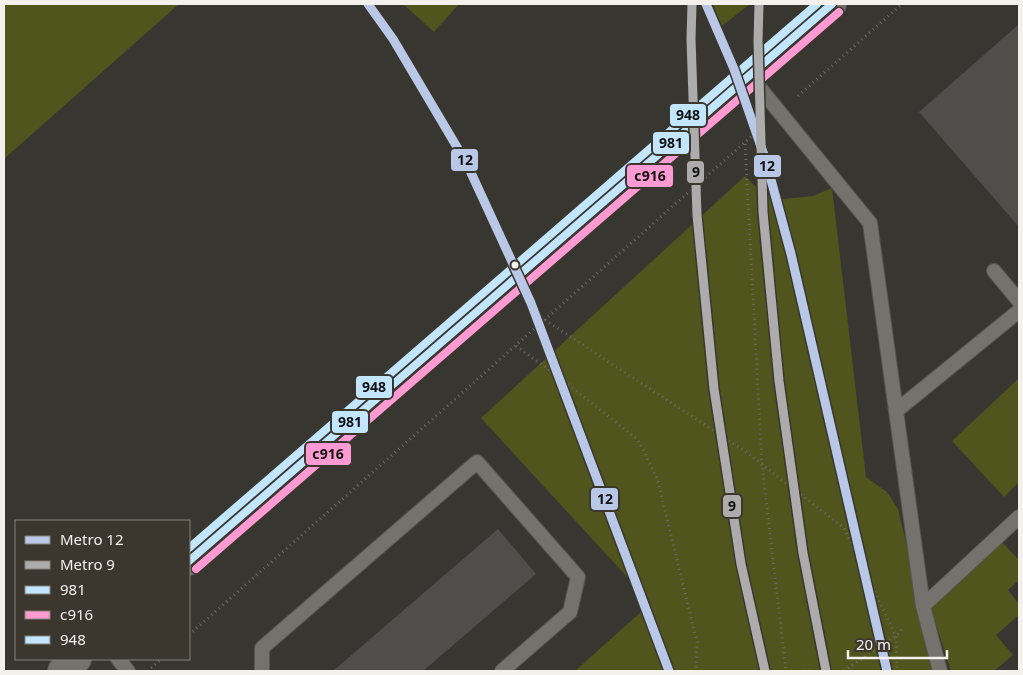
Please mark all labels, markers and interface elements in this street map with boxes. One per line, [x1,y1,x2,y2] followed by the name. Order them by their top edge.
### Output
[669,103,707,127] line badge: 948
[676,105,700,124] text: 948
[652,131,690,155] line badge: 981
[659,133,683,152] text: 981
[450,148,479,172] line badge: 12
[457,150,473,169] text: 12
[753,154,782,178] line badge: 12
[759,156,775,175] text: 12
[686,160,705,184] line badge: 9
[692,162,700,181] text: 9
[626,164,674,188] line badge: с916
[634,166,666,185] text: с916
[510,260,520,270] unlabelled marker
[355,375,393,399] line badge: 948
[362,377,386,396] text: 948
[331,410,369,434] line badge: 981
[338,412,362,431] text: 981
[305,442,352,466] line badge: с916
[312,444,344,463] text: с916
[590,487,619,511] line badge: 12
[597,489,613,508] text: 12
[722,494,742,518] line badge: 9
[728,496,736,515] text: 9
[15,520,190,660] legend
[60,529,124,549] text: Metro 12
[60,554,115,574] text: Metro 9
[60,579,86,599] text: 981
[60,604,93,624] text: с916
[848,628,947,660] scale bar
[60,629,86,649] text: 948
[856,634,891,654] text: 20 m

